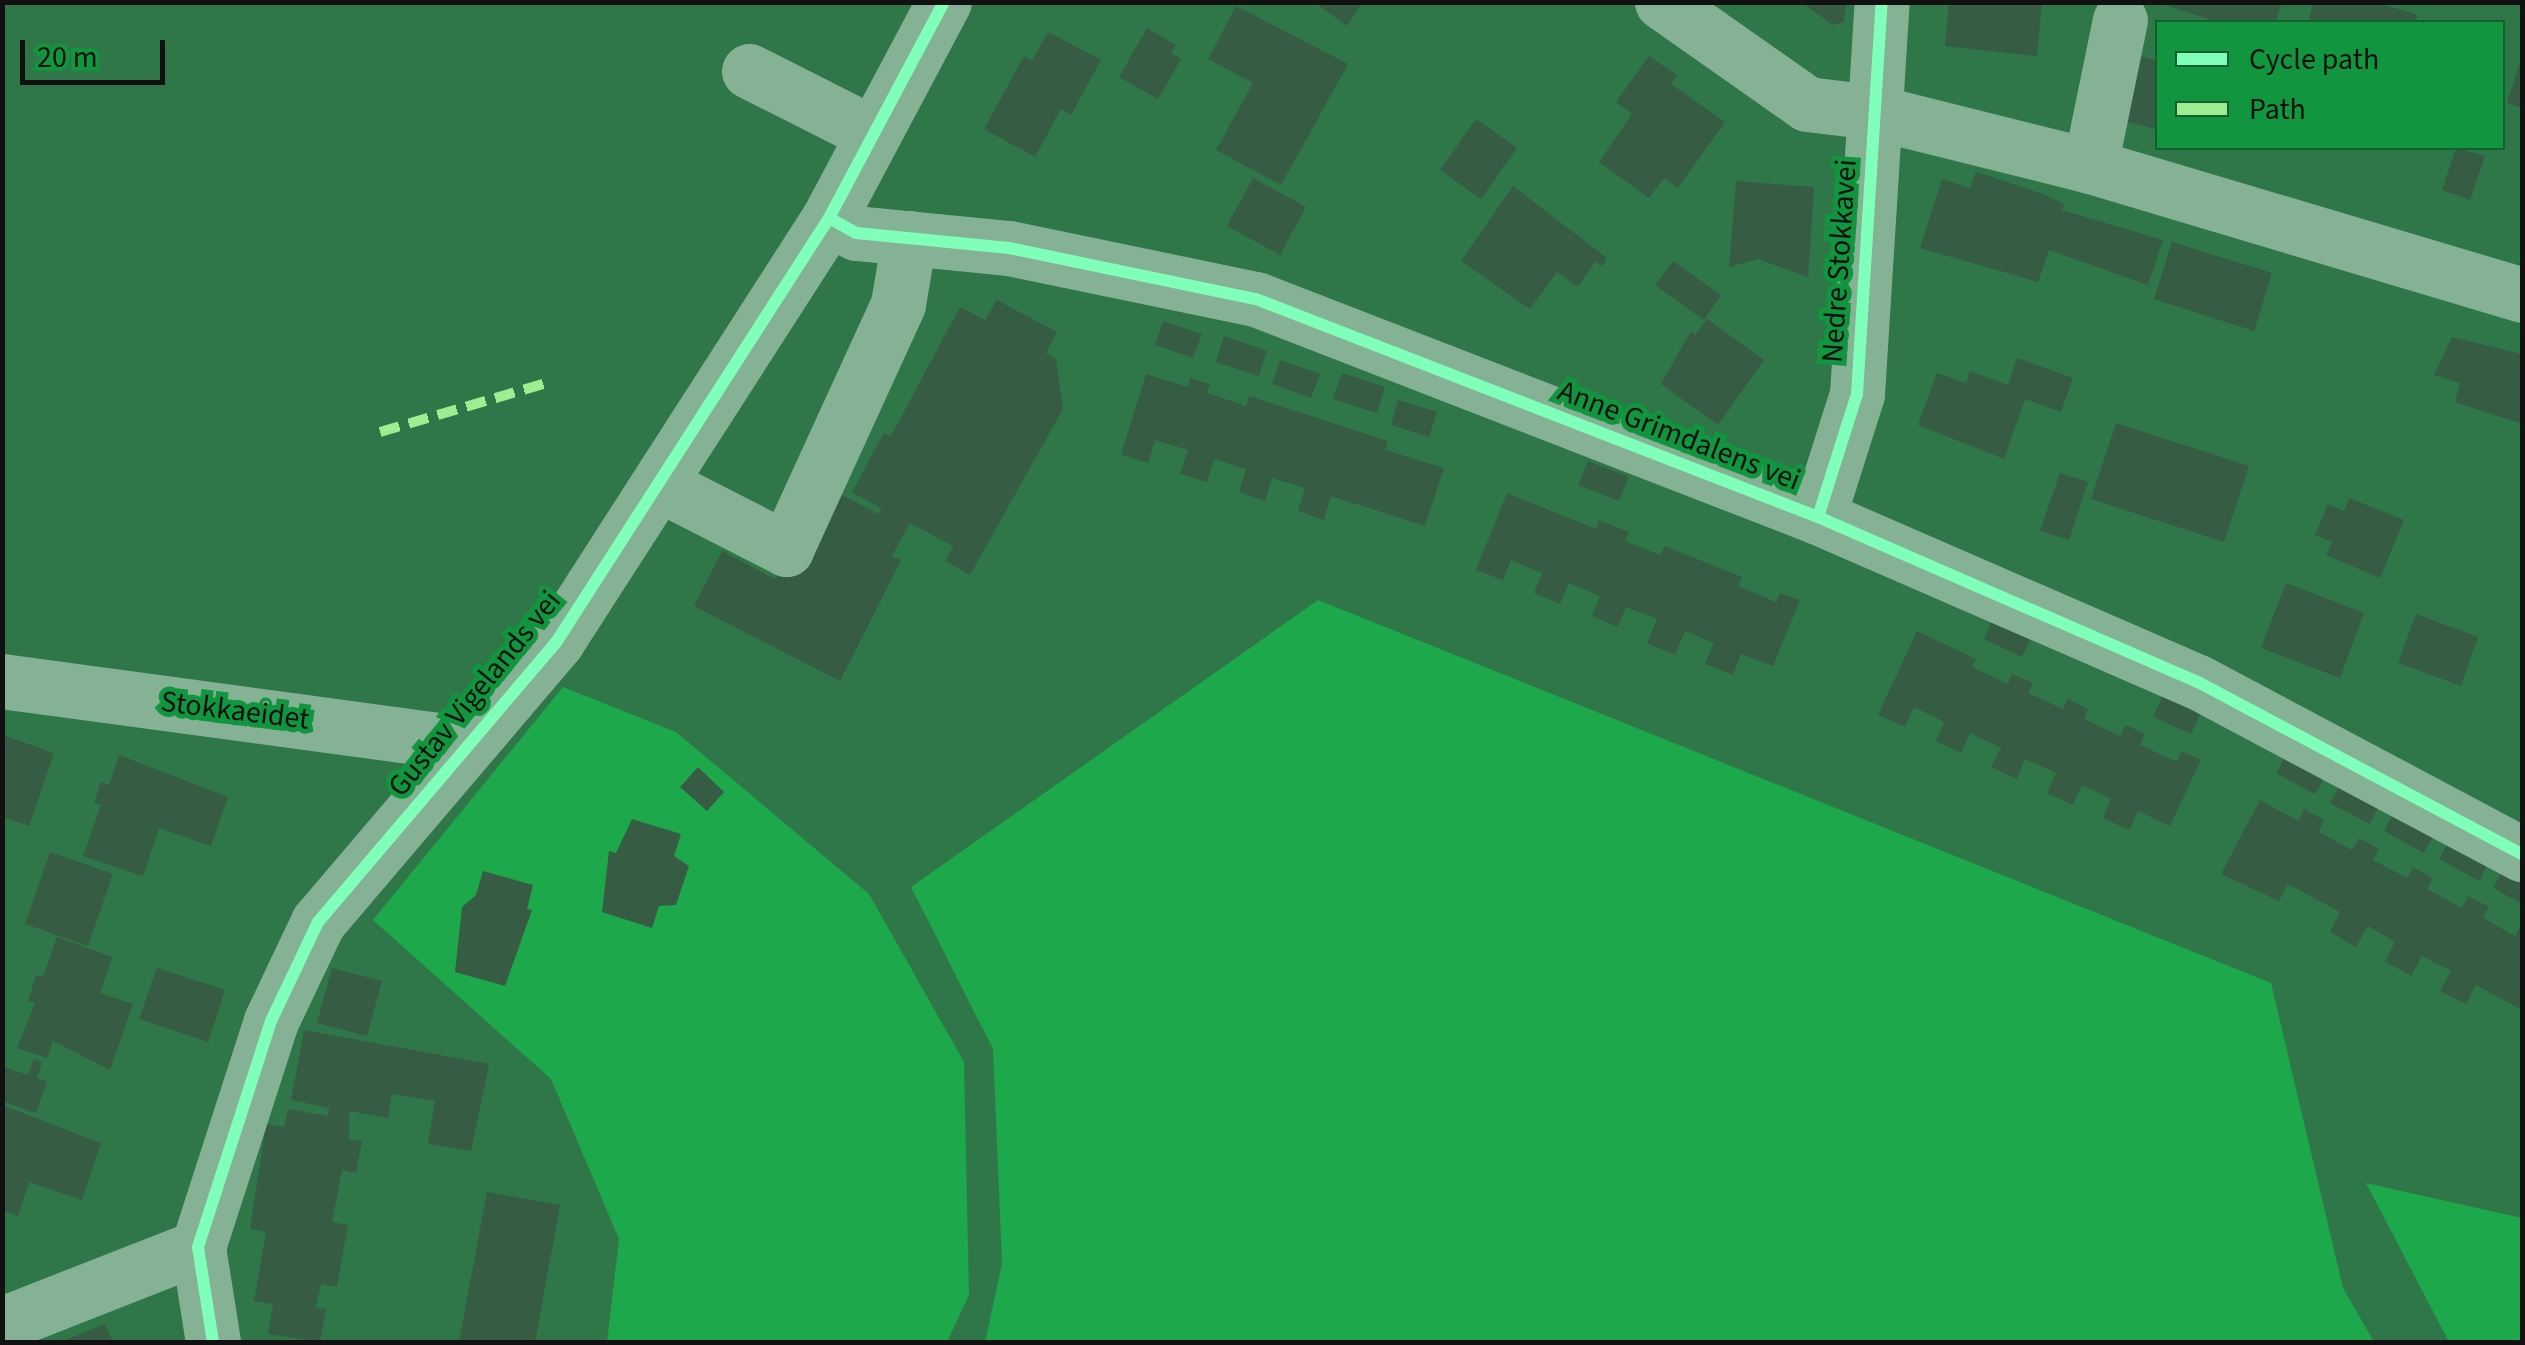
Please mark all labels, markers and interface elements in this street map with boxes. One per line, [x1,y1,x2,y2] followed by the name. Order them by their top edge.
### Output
[25,20,170,82] scale bar
[2155,20,2505,150] legend
[37,36,98,79] text: 20 m
[2249,38,2379,81] text: Cycle path
[2249,88,2306,131] text: Path
[1815,158,1865,364] street label: Nedre Stokkavei
[1553,373,1805,499] street label: Anne Grimdalens vei
[381,584,569,804] street label: Gustav Vigelands vei
[159,684,311,738] street label: Stokkaeidet

